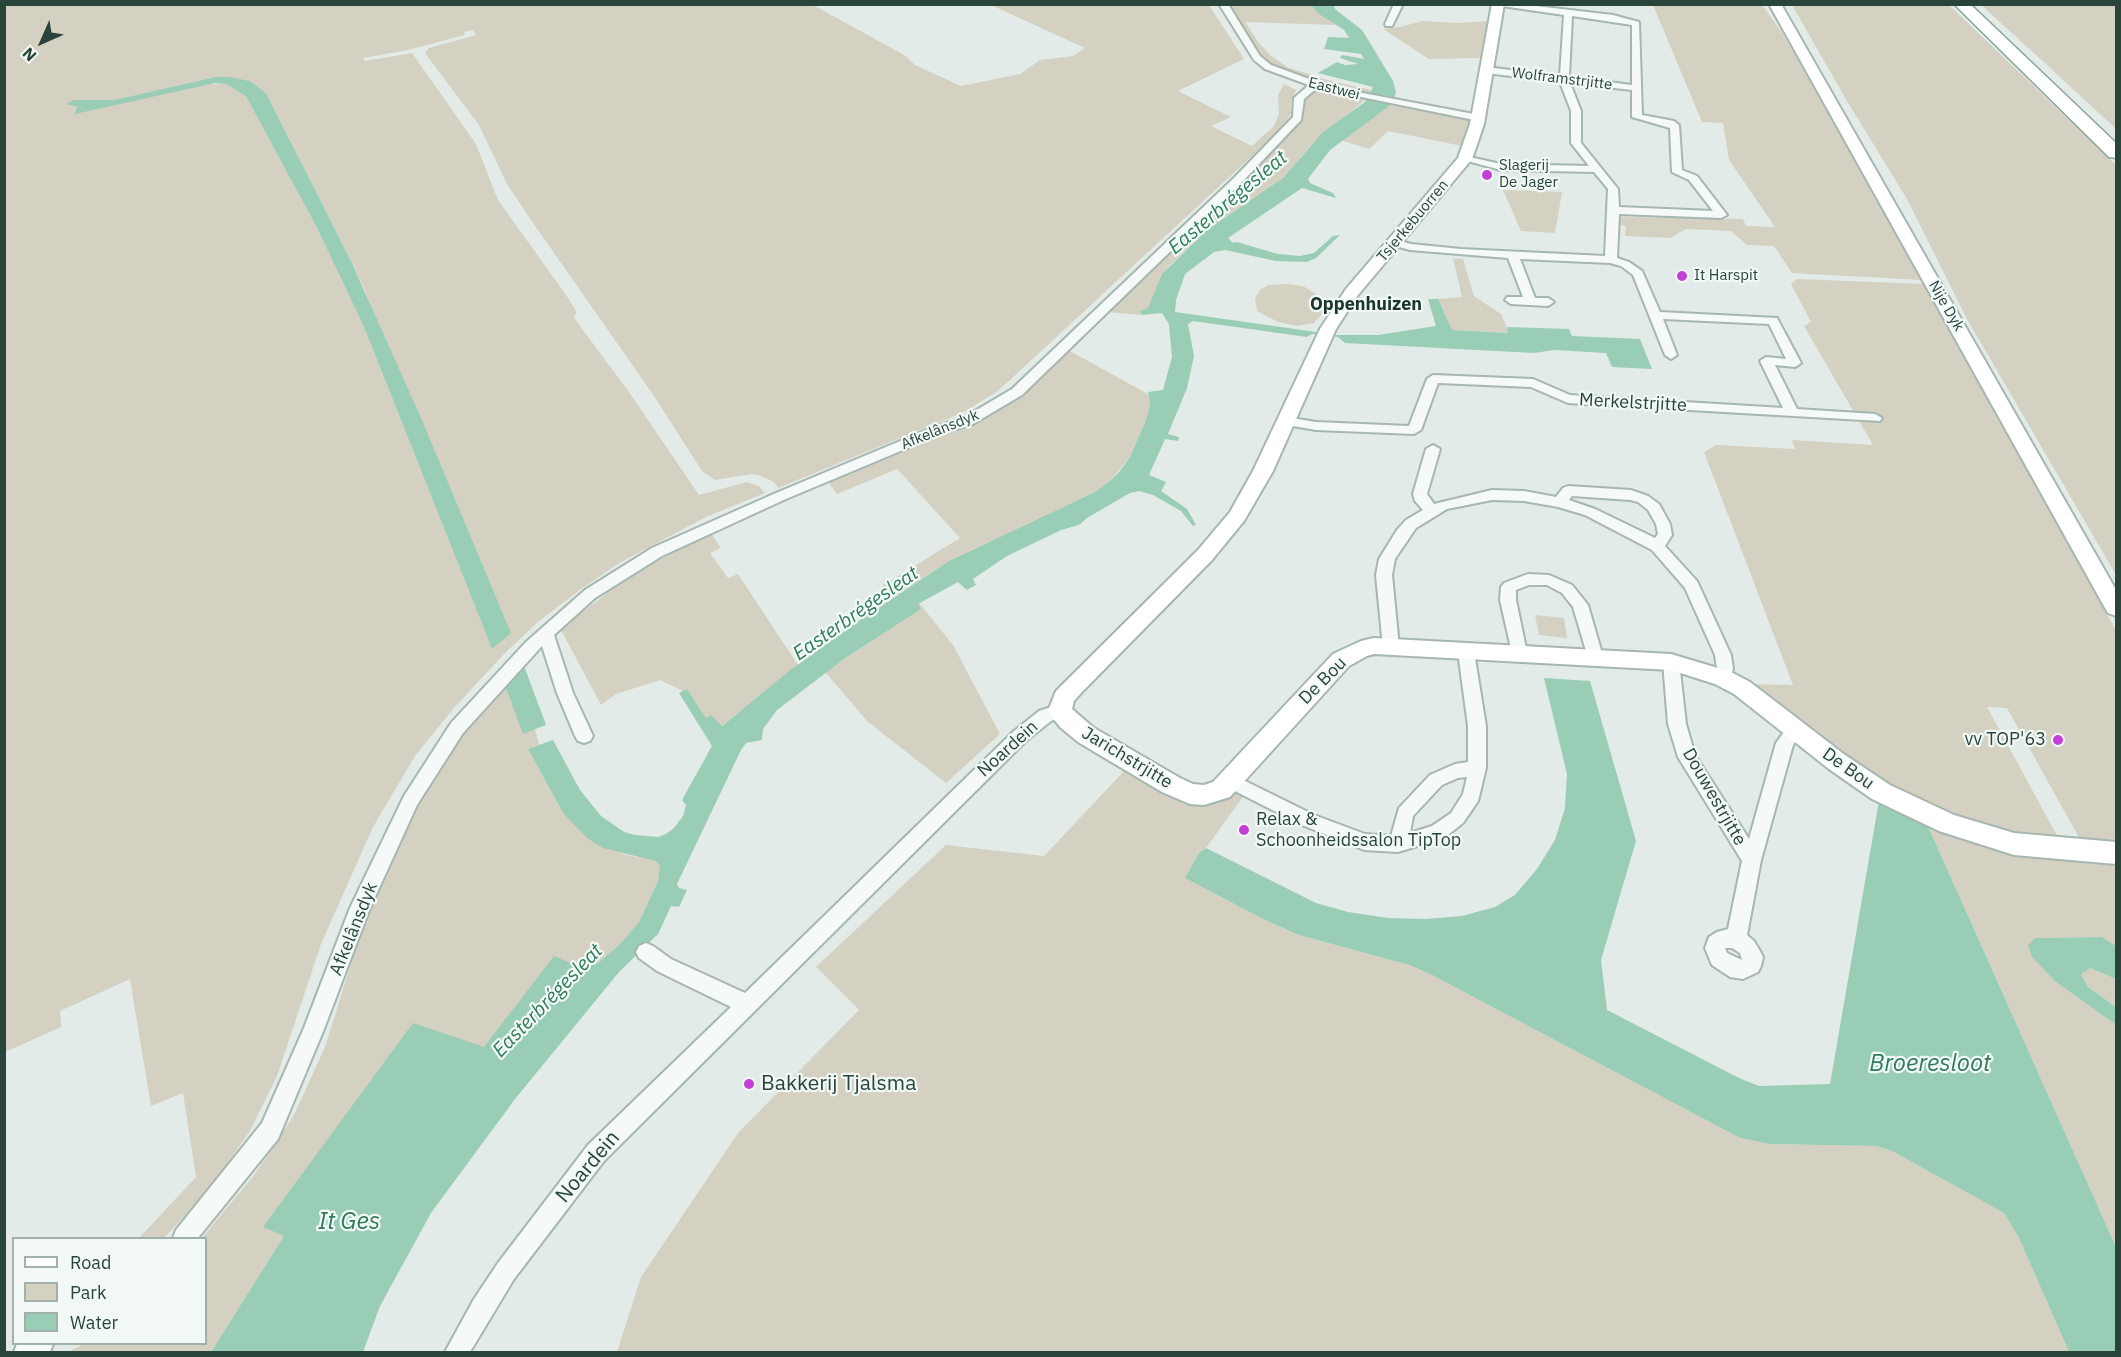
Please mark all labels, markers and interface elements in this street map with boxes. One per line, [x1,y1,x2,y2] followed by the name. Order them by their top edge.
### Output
[12,12,72,72] north arrow
[18,44,40,66] text: N
[1511,64,1613,94] street label: Wolframstrjitte
[1306,74,1362,104] street label: Eastwei
[1164,146,1292,260] water label: Easterbrégesleat
[1499,157,1558,192] place label: Slagerij De Jager
[1480,168,1494,182] marker: Slagerij De Jager
[1373,176,1453,266] street label: Tsjerkebuorren
[1694,267,1758,285] place label: It Harspit
[1675,269,1689,283] marker: It Harspit
[1924,278,1968,334] street label: Nije Dyk
[1310,294,1422,316] district label: Oppenhuizen
[1579,389,1687,417] street label: Merkelstrjitte
[898,406,982,454] street label: Afkelânsdyk
[789,562,923,666] water label: Easterbrégesleat
[1295,653,1351,709] street label: De Bou
[973,716,1043,782] street label: Noardein
[1078,722,1176,794] street label: Jarichstrjitte
[1964,729,2046,751] place label: vv TOP'63
[2051,733,2065,747] marker: vv TOP'63
[1818,743,1878,795] street label: De Bou
[1677,744,1751,850] street label: Douwestrjitte
[1256,809,1461,852] place label: Relax & Schoonheidssalon TipTop
[1237,823,1251,837] marker: Relax & Schoonheidssalon TipTop
[325,879,383,979] street label: Afkelânsdyk
[488,939,608,1063] water label: Easterbrégesleat
[1869,1050,1991,1078] water label: Broeresloot
[761,1071,916,1097] place label: Bakkerij Tjalsma
[742,1077,756,1091] marker: Bakkerij Tjalsma
[551,1126,625,1208] street label: Noardein
[318,1208,380,1236] water label: It Ges
[12,1237,207,1345] legend
[70,1251,111,1274] text: Road
[70,1281,106,1304] text: Park
[70,1311,118,1334] text: Water

